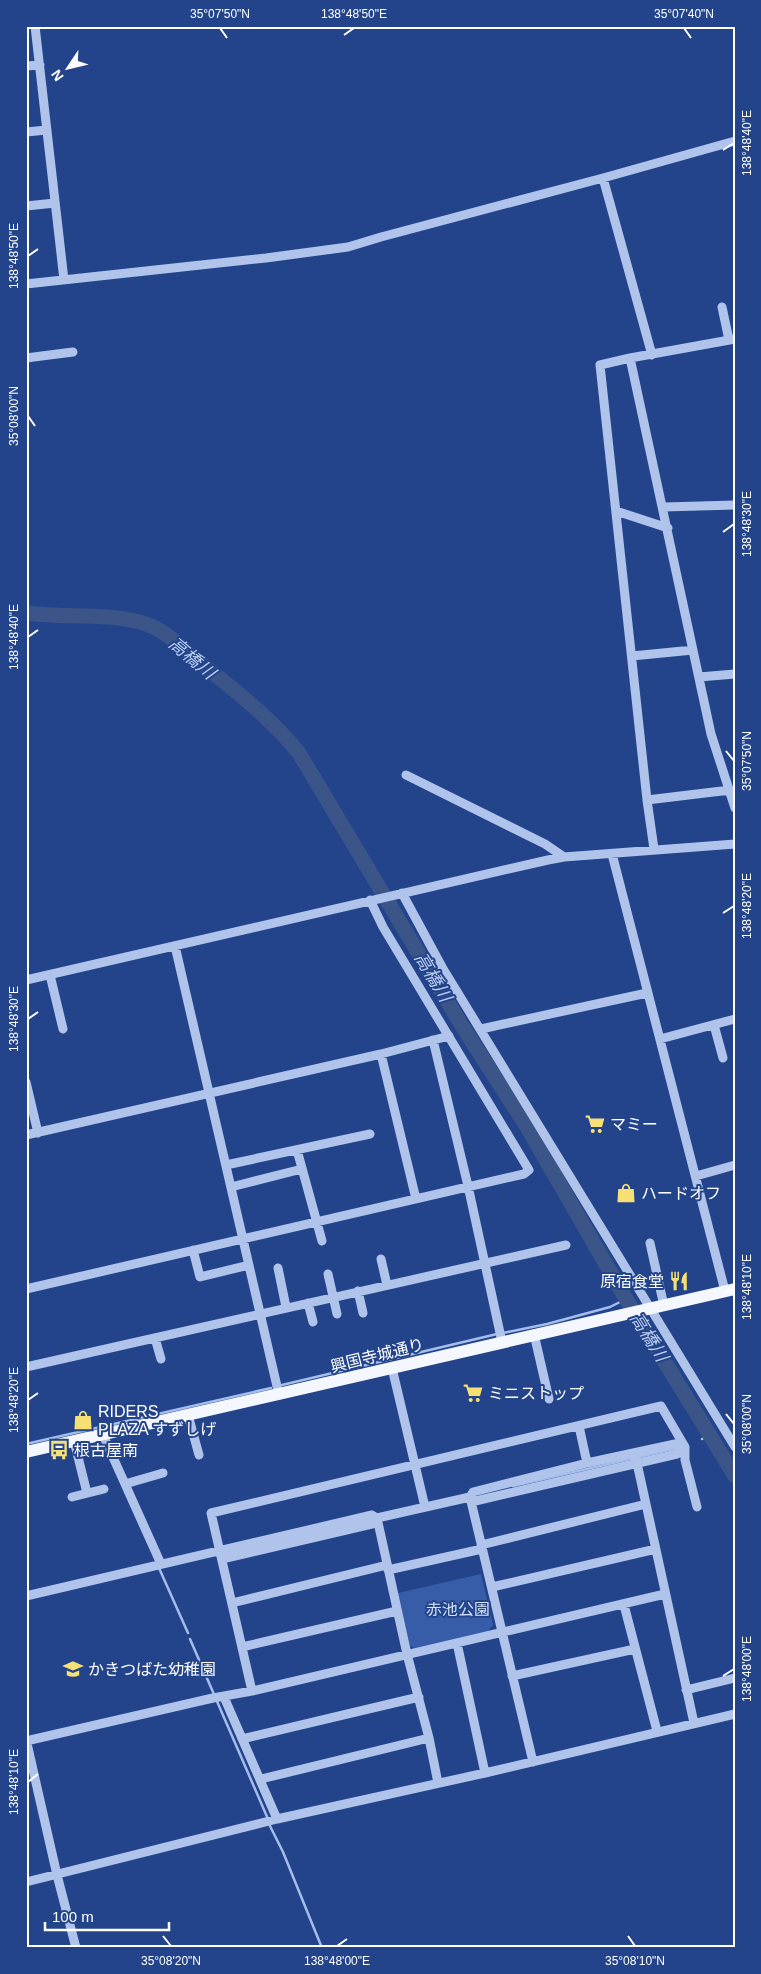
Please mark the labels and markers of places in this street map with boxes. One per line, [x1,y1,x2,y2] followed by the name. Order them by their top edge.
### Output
[584,1113,606,1135] supermarket icon: マミー
[610,1116,658,1133] place label: マミー
[615,1182,637,1204] shop icon: ハードオフ
[641,1185,721,1202] place label: ハードオフ
[668,1270,690,1292] restaurant icon: 原宿食堂
[600,1273,664,1290] place label: 原宿食堂
[462,1382,484,1404] supermarket icon: ミニストップ
[488,1385,584,1402] place label: ミニストップ
[98,1403,216,1438] place label: RIDERS PLAZA すずしげ
[72,1409,94,1431] shop icon: RIDERS PLAZA すずしげ
[48,1439,70,1461] bus stop icon: 根古屋南
[74,1442,138,1459] place label: 根古屋南
[62,1658,84,1680] school or university icon: かきつばた幼稚園
[88,1661,216,1678] place label: かきつばた幼稚園

